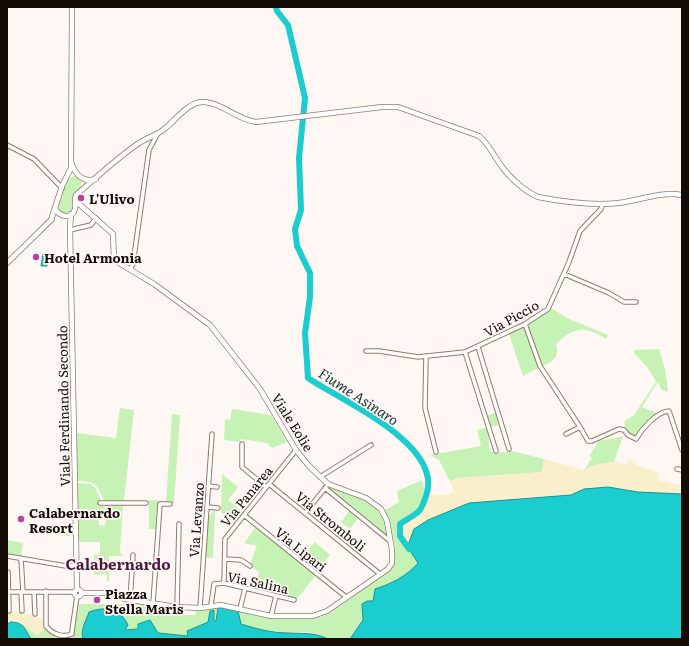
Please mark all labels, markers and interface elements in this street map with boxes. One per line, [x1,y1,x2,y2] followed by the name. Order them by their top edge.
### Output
[89,189,135,208] place label: L'Ulivo
[76,193,86,203] marker: L'Ulivo
[44,248,142,267] place label: Hotel Armonia
[31,252,41,262] marker: Hotel Armonia
[480,295,542,341] street label: Via Piccio
[52,325,74,487] street label: Viale Ferdinando Secondo
[315,363,403,429] water label: Fiume Asinaro
[268,389,319,455] street label: Viale Eolie
[216,462,276,530] street label: Via Panarea
[184,482,208,558] street label: Via Levanzo
[292,487,371,556] street label: Via Stromboli
[29,503,120,537] place label: Calabernardo Resort
[16,514,26,524] marker: Calabernardo Resort
[271,522,331,576] street label: Via Lipari
[65,552,171,575] district label: Calabernardo
[226,566,290,598] street label: Via Salina
[105,584,184,618] place label: Piazza Stella Maris
[92,595,102,605] marker: Piazza Stella Maris

